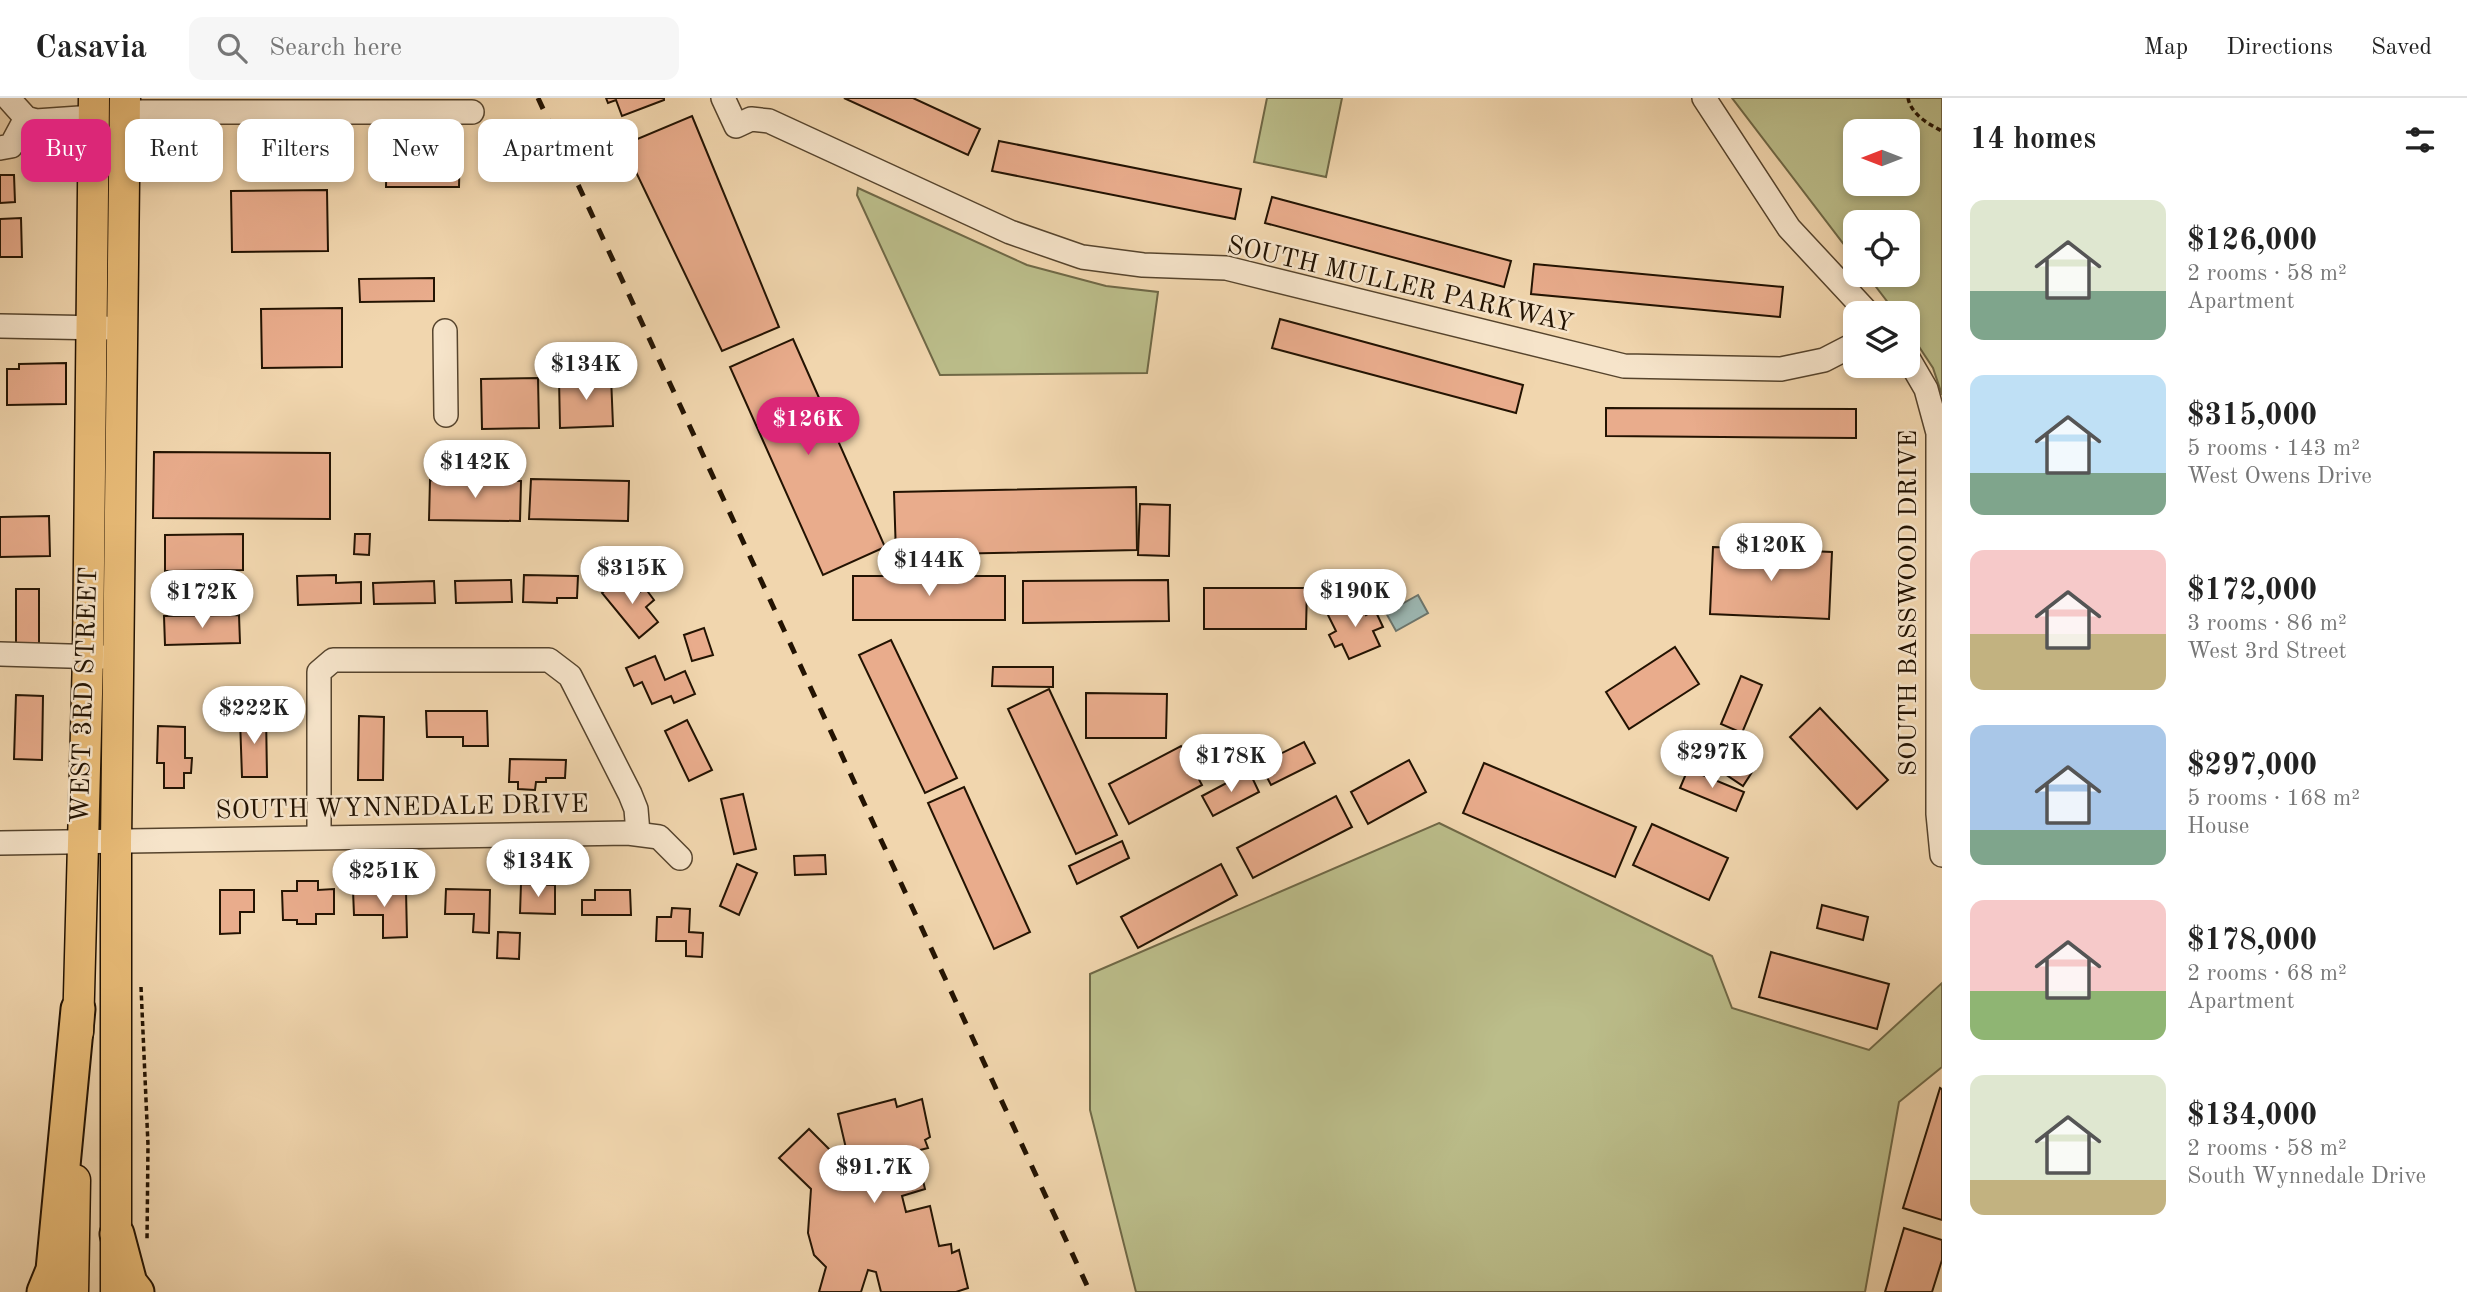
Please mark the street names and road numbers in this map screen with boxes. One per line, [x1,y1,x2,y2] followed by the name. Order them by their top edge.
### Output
[1224,232,1576,338] street label: SOUTH MULLER PARKWAY
[1896,430,1922,776] street label: SOUTH BASSWOOD DRIVE
[68,566,102,824] street label: WEST 3RD STREET
[215,792,589,824] street label: SOUTH WYNNEDALE DRIVE

